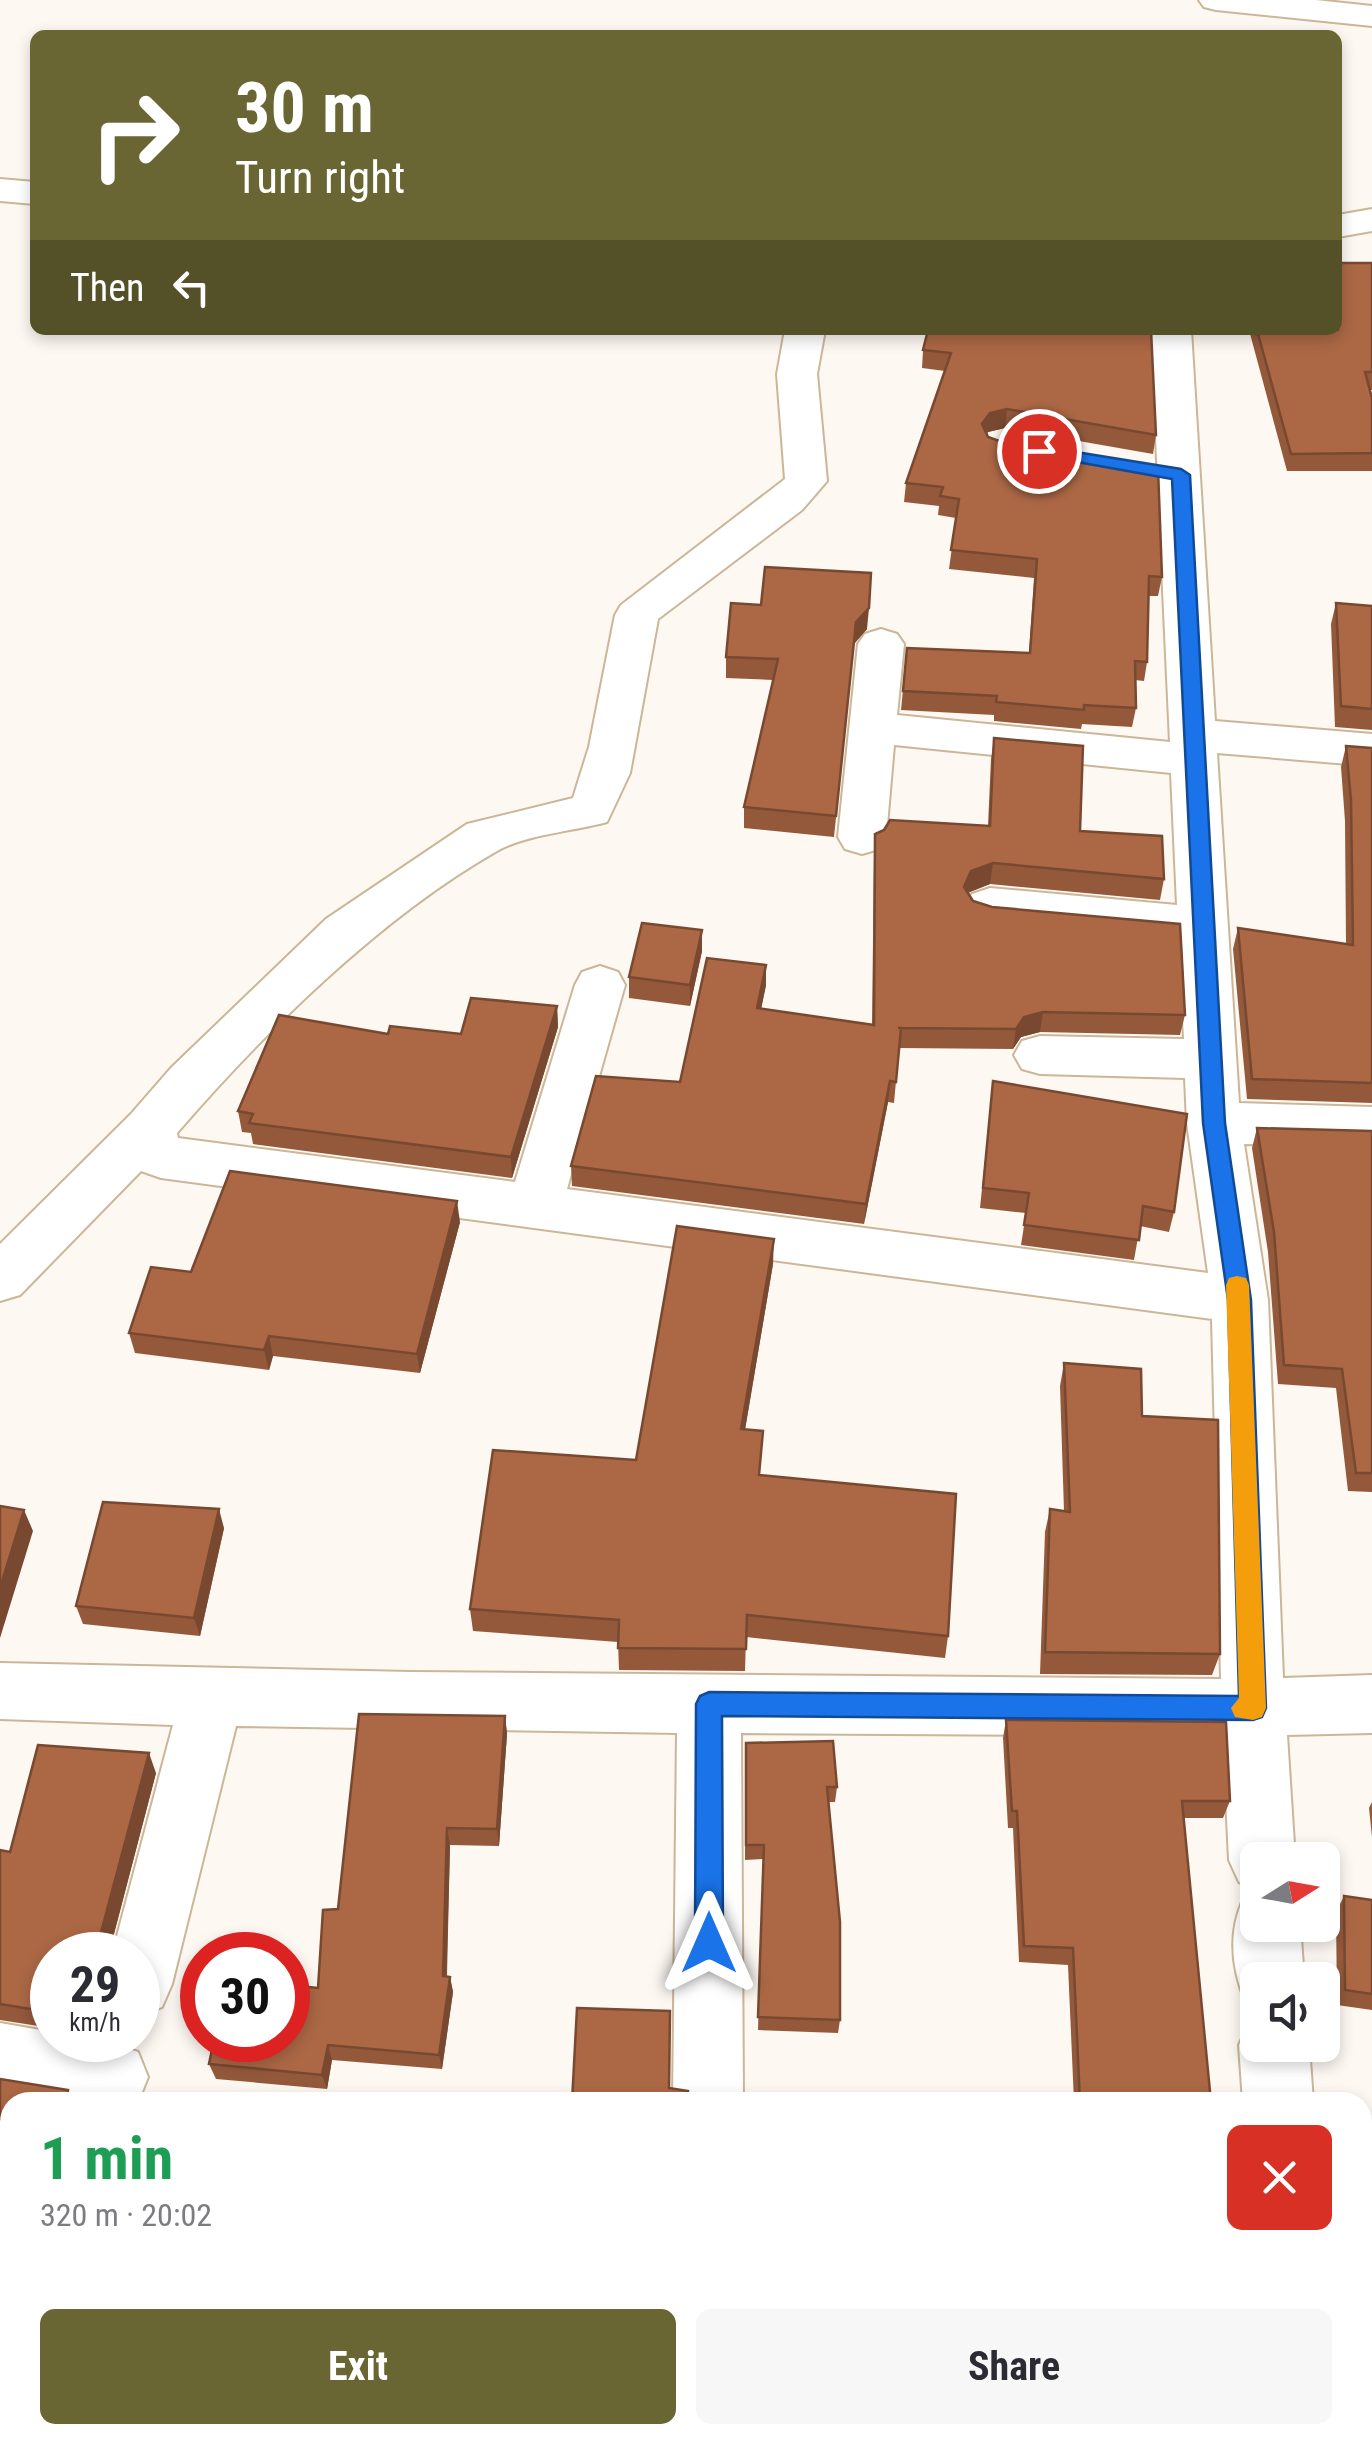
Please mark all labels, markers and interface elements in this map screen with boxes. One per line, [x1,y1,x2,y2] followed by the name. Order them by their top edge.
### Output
[235,67,374,149] text: 30 m
[70,70,200,200] icon: right
[235,151,405,204] text: Turn right
[164,260,219,315] icon: left
[70,266,144,310] text: Then
[997,409,1082,494] pin
[1012,424,1067,479] icon: arrive
[1240,1842,1340,1942] north arrow
[1240,1842,1340,2062] map controls
[657,1891,761,1995] position arrow
[180,1932,310,2062] speed limit sign: 30
[70,1956,120,2014] text: 29
[1240,1962,1340,2062] button: sound
[69,2008,121,2037] text: km/h
[40,2123,173,2194] text: 1 min
[1227,2125,1332,2230] button: close
[40,2196,212,2234] text: 320 m · 20:02
[40,2309,676,2424] button: Exit
[696,2309,1332,2424] button: Share

